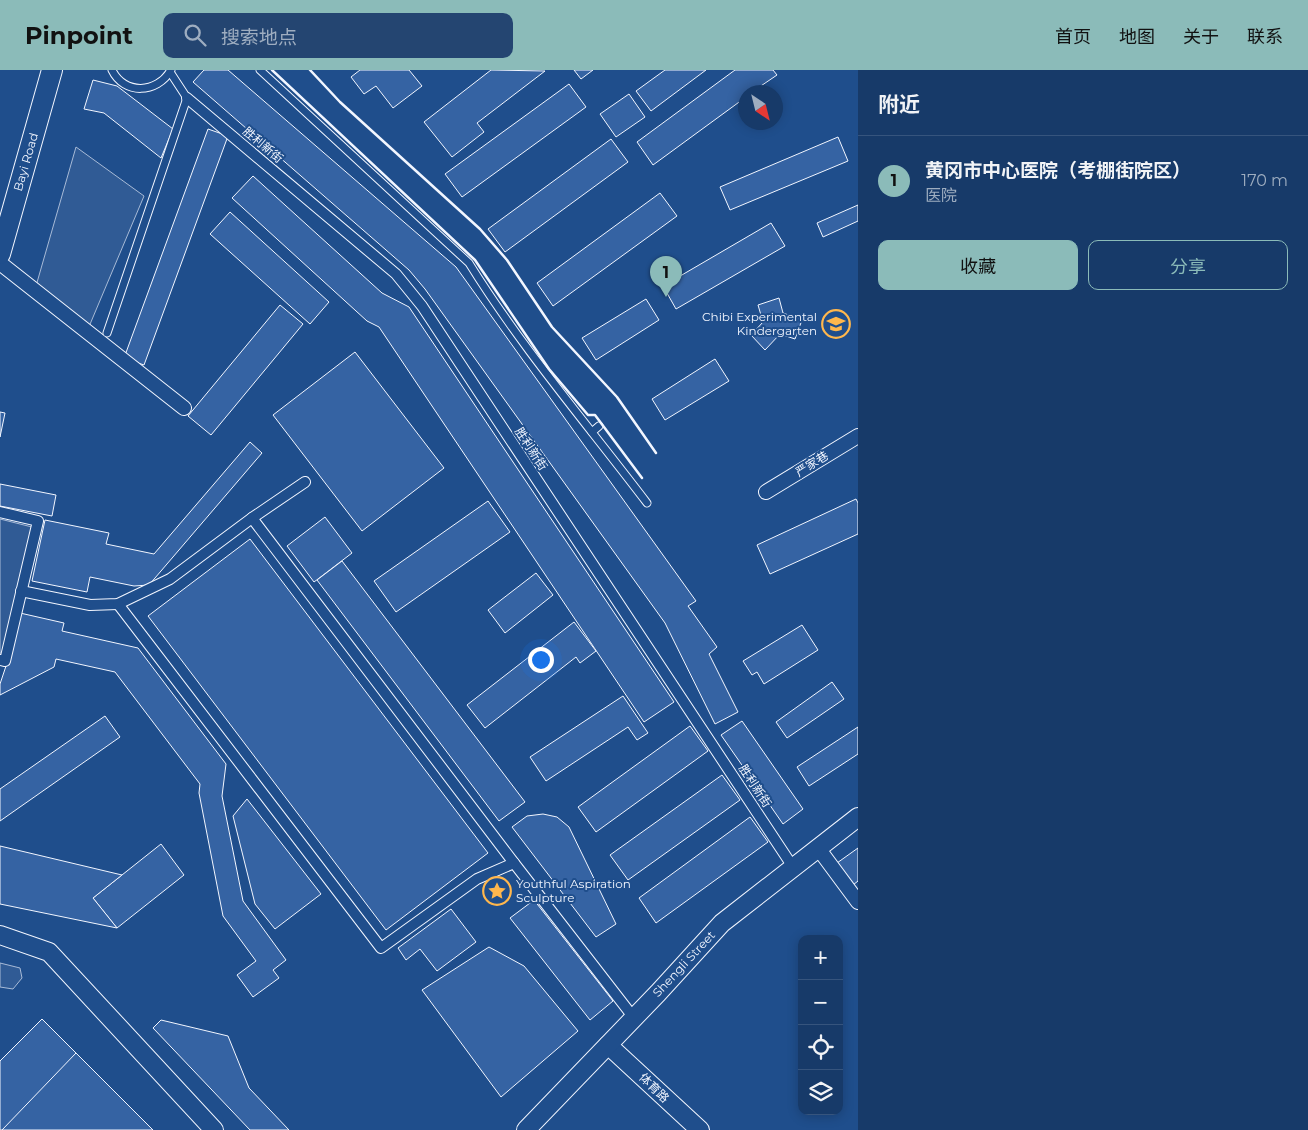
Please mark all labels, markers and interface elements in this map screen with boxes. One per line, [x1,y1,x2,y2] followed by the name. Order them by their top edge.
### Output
[163,13,513,58] search box
[25,21,133,50] text: Pinpoint
[181,21,209,49] icon: search
[221,26,297,49] text: 搜索地点
[1055,26,1091,48] text: 首页
[1119,26,1155,48] text: 地图
[1183,26,1219,48] text: 关于
[1247,26,1283,48] text: 联系
[738,85,783,130] north arrow
[878,92,920,117] text: 附近
[240,123,287,166] street label: 胜利新街
[10,131,41,193] street label: Bayi Road
[925,159,1191,182] text: 黄冈市中心医院（考棚街院区）
[891,171,897,190] text: 1
[1241,171,1288,190] text: 170 m
[925,186,957,205] text: 医院
[878,240,1078,290] button: 收藏
[1088,240,1288,290] button: 分享
[650,256,682,297] pin: 1
[702,309,817,338] place label: Chibi Experimental Kindergarten
[821,309,851,339] school or university icon: Chibi Experimental Kindergarten
[512,425,551,473] street label: 胜利新街
[792,448,831,479] street label: 严家巷
[528,647,554,673] your location
[736,762,775,810] street label: 胜利新街
[482,876,512,906] place icon: Youthful Aspiration Sculpture
[516,876,631,905] place label: Youthful Aspiration Sculpture
[649,927,718,1000] street label: Shengli Street
[798,935,843,1115] map controls
[798,935,843,980] button: +
[798,980,843,1025] button: −
[798,1025,843,1070] button: locate
[636,1070,673,1106] street label: 体育路
[798,1070,843,1115] button: layers

